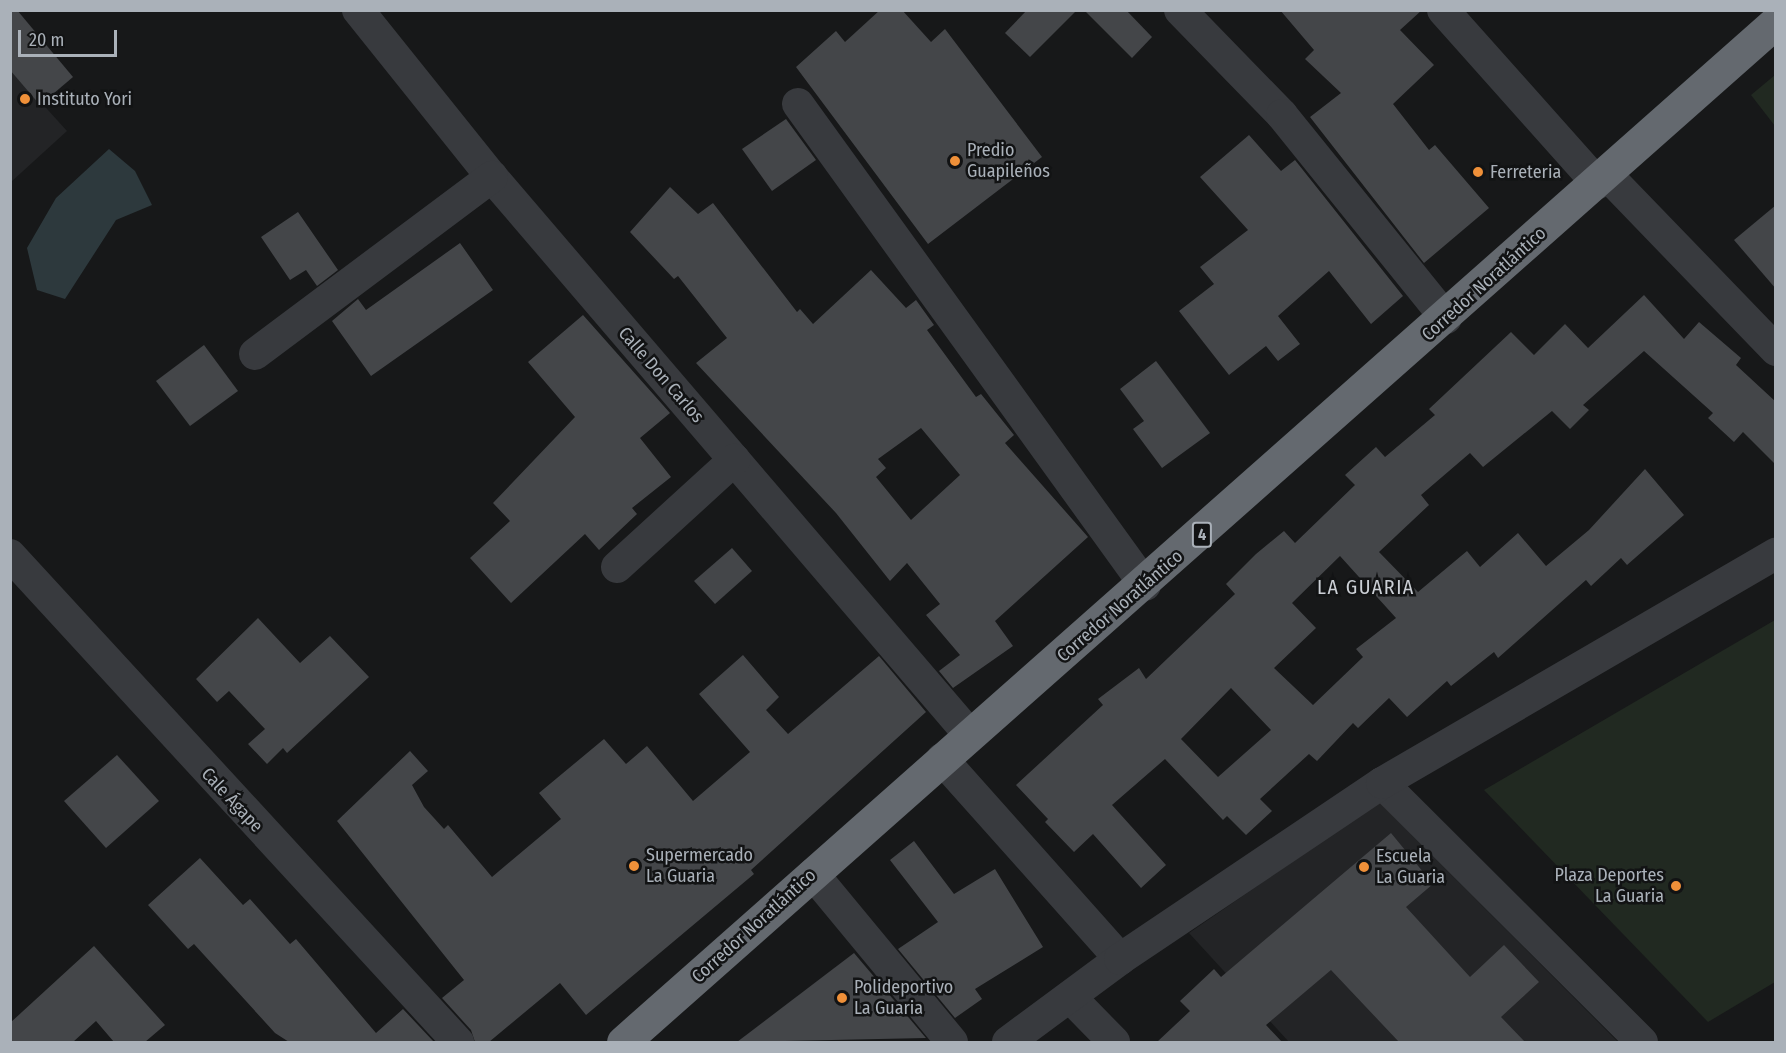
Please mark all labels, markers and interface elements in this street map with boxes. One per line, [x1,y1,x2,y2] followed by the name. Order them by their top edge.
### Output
[21,18,120,56] scale bar
[29,29,64,51] text: 20 m
[37,88,132,110] place label: Instituto Yori
[18,92,32,106] marker: Instituto Yori
[967,140,1050,182] place label: Predio Guapileños
[948,154,962,168] marker: Predio Guapileños
[1490,161,1561,183] place label: Ferreteria
[1471,165,1485,179] marker: Ferreteria
[1417,223,1551,345] street label: Corredor Noratlántico
[614,323,708,427] street label: Calle Don Carlos
[1192,522,1212,548] road number: 4
[1053,545,1187,667] street label: Corredor Noratlántico
[1317,575,1415,599] district label: LA GUARIA
[197,763,267,837] street label: Cale Ágape
[646,845,753,888] place label: Supermercado La Guaria
[1376,846,1445,888] place label: Escuela La Guaria
[627,859,641,873] marker: Supermercado La Guaria
[1357,860,1371,874] marker: Escuela La Guaria
[687,865,821,987] street label: Corredor Noratlántico
[1554,865,1664,908] place label: Plaza Deportes La Guaria
[1669,879,1683,893] marker: Plaza Deportes La Guaria
[854,977,953,1020] place label: Polideportivo La Guaria
[835,991,849,1005] marker: Polideportivo La Guaria

